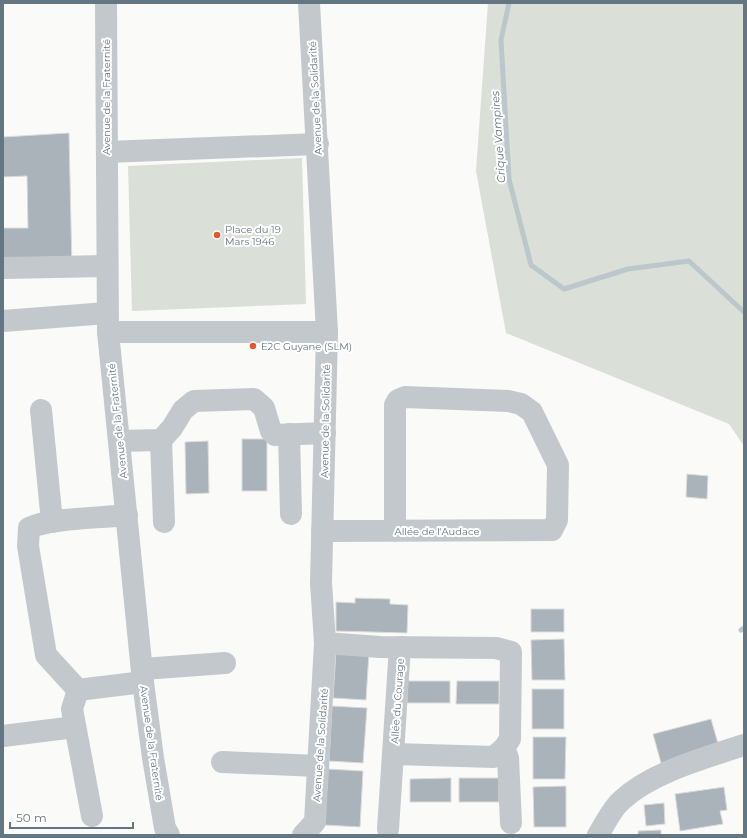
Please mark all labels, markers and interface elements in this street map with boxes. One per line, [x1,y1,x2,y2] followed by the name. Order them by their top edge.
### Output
[100,39,113,155] street label: Avenue de la Fraternité
[306,41,325,155] street label: Avenue de la Solidarité
[488,90,508,184] water label: Crique Vampires
[225,223,281,248] place label: Place du 19 Mars 1946
[212,230,222,240] marker: Place du 19 Mars 1946
[261,340,352,353] place label: E2C Guyane (SLM)
[248,341,258,351] marker: E2C Guyane (SLM)
[105,363,130,479] street label: Avenue de la Fraternité
[318,364,333,478] street label: Avenue de la Solidarité
[394,525,480,538] street label: Allée de l'Audace
[388,658,407,744] street label: Allée du Courage
[137,685,166,801] street label: Avenue de la Fraternité
[310,688,331,802] street label: Avenue de la Solidarité
[10,804,133,830] scale bar
[16,810,47,825] text: 50 m

